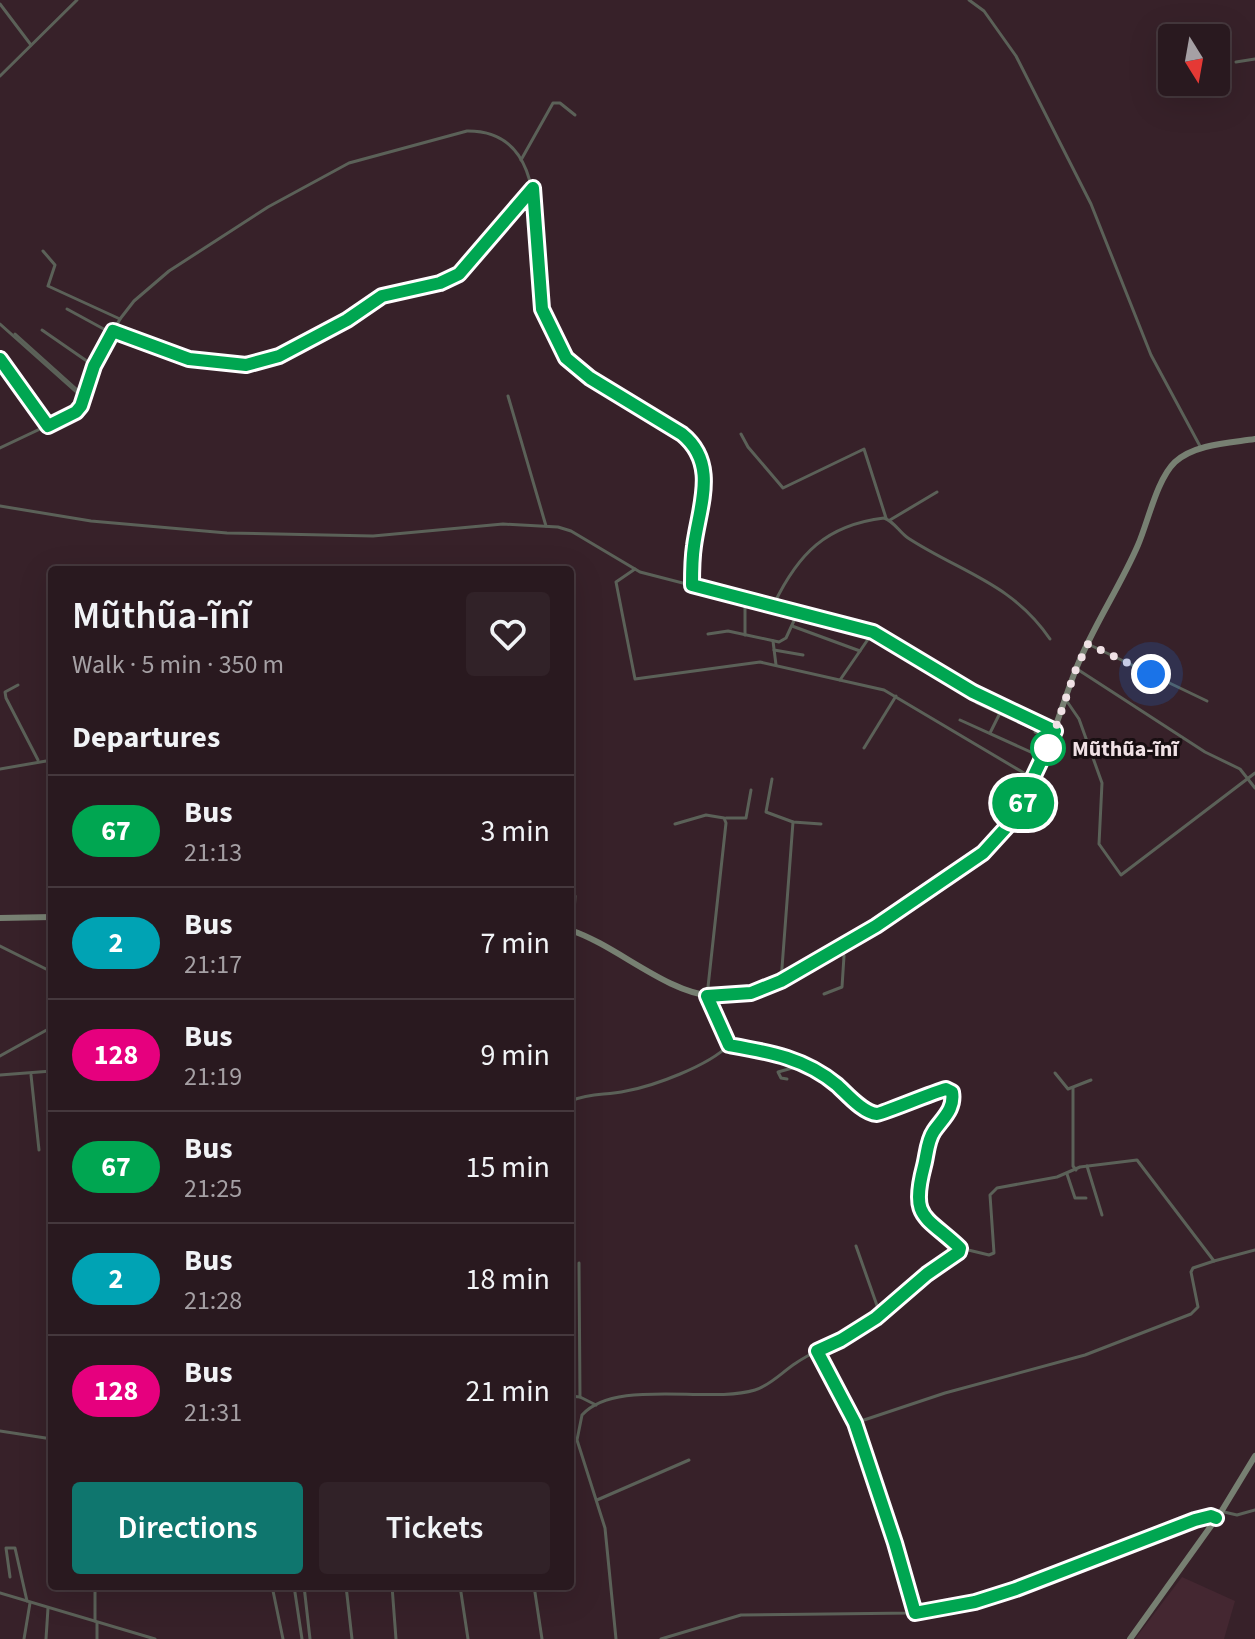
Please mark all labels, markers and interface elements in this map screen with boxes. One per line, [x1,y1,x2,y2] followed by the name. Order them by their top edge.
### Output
[1158,24,1230,96] north arrow
[1158,24,1230,96] map controls
[72,589,251,643] text: Mũthũa-ĩnĩ
[466,592,550,676] button: heart
[72,646,284,683] text: Walk · 5 min · 350 m
[1131,654,1171,694] your location
[72,716,220,759] text: Departures
[1031,731,1065,765] marker: Mũthũa-ĩnĩ
[1072,733,1180,765] place label: Mũthũa-ĩnĩ
[987,777,1059,829] line badge: 67
[1008,783,1038,823] text: 67
[184,791,232,834] text: Bus
[480,810,550,853] text: 3 min
[101,811,131,851] text: 67
[184,834,242,871] text: 21:13
[184,903,232,946] text: Bus
[480,922,550,965] text: 7 min
[109,923,123,963] text: 2
[184,946,242,983] text: 21:17
[184,1015,232,1058] text: Bus
[480,1034,550,1077] text: 9 min
[94,1035,138,1075] text: 128
[184,1058,242,1095] text: 21:19
[184,1127,232,1170] text: Bus
[466,1146,550,1189] text: 15 min
[101,1147,131,1187] text: 67
[184,1170,242,1207] text: 21:25
[184,1239,232,1282] text: Bus
[466,1258,550,1301] text: 18 min
[109,1259,123,1299] text: 2
[184,1282,242,1319] text: 21:28
[184,1351,232,1394] text: Bus
[466,1370,550,1413] text: 21 min
[94,1371,138,1411] text: 128
[184,1394,242,1431] text: 21:31
[72,1482,303,1574] button: Directions
[319,1482,550,1574] button: Tickets

